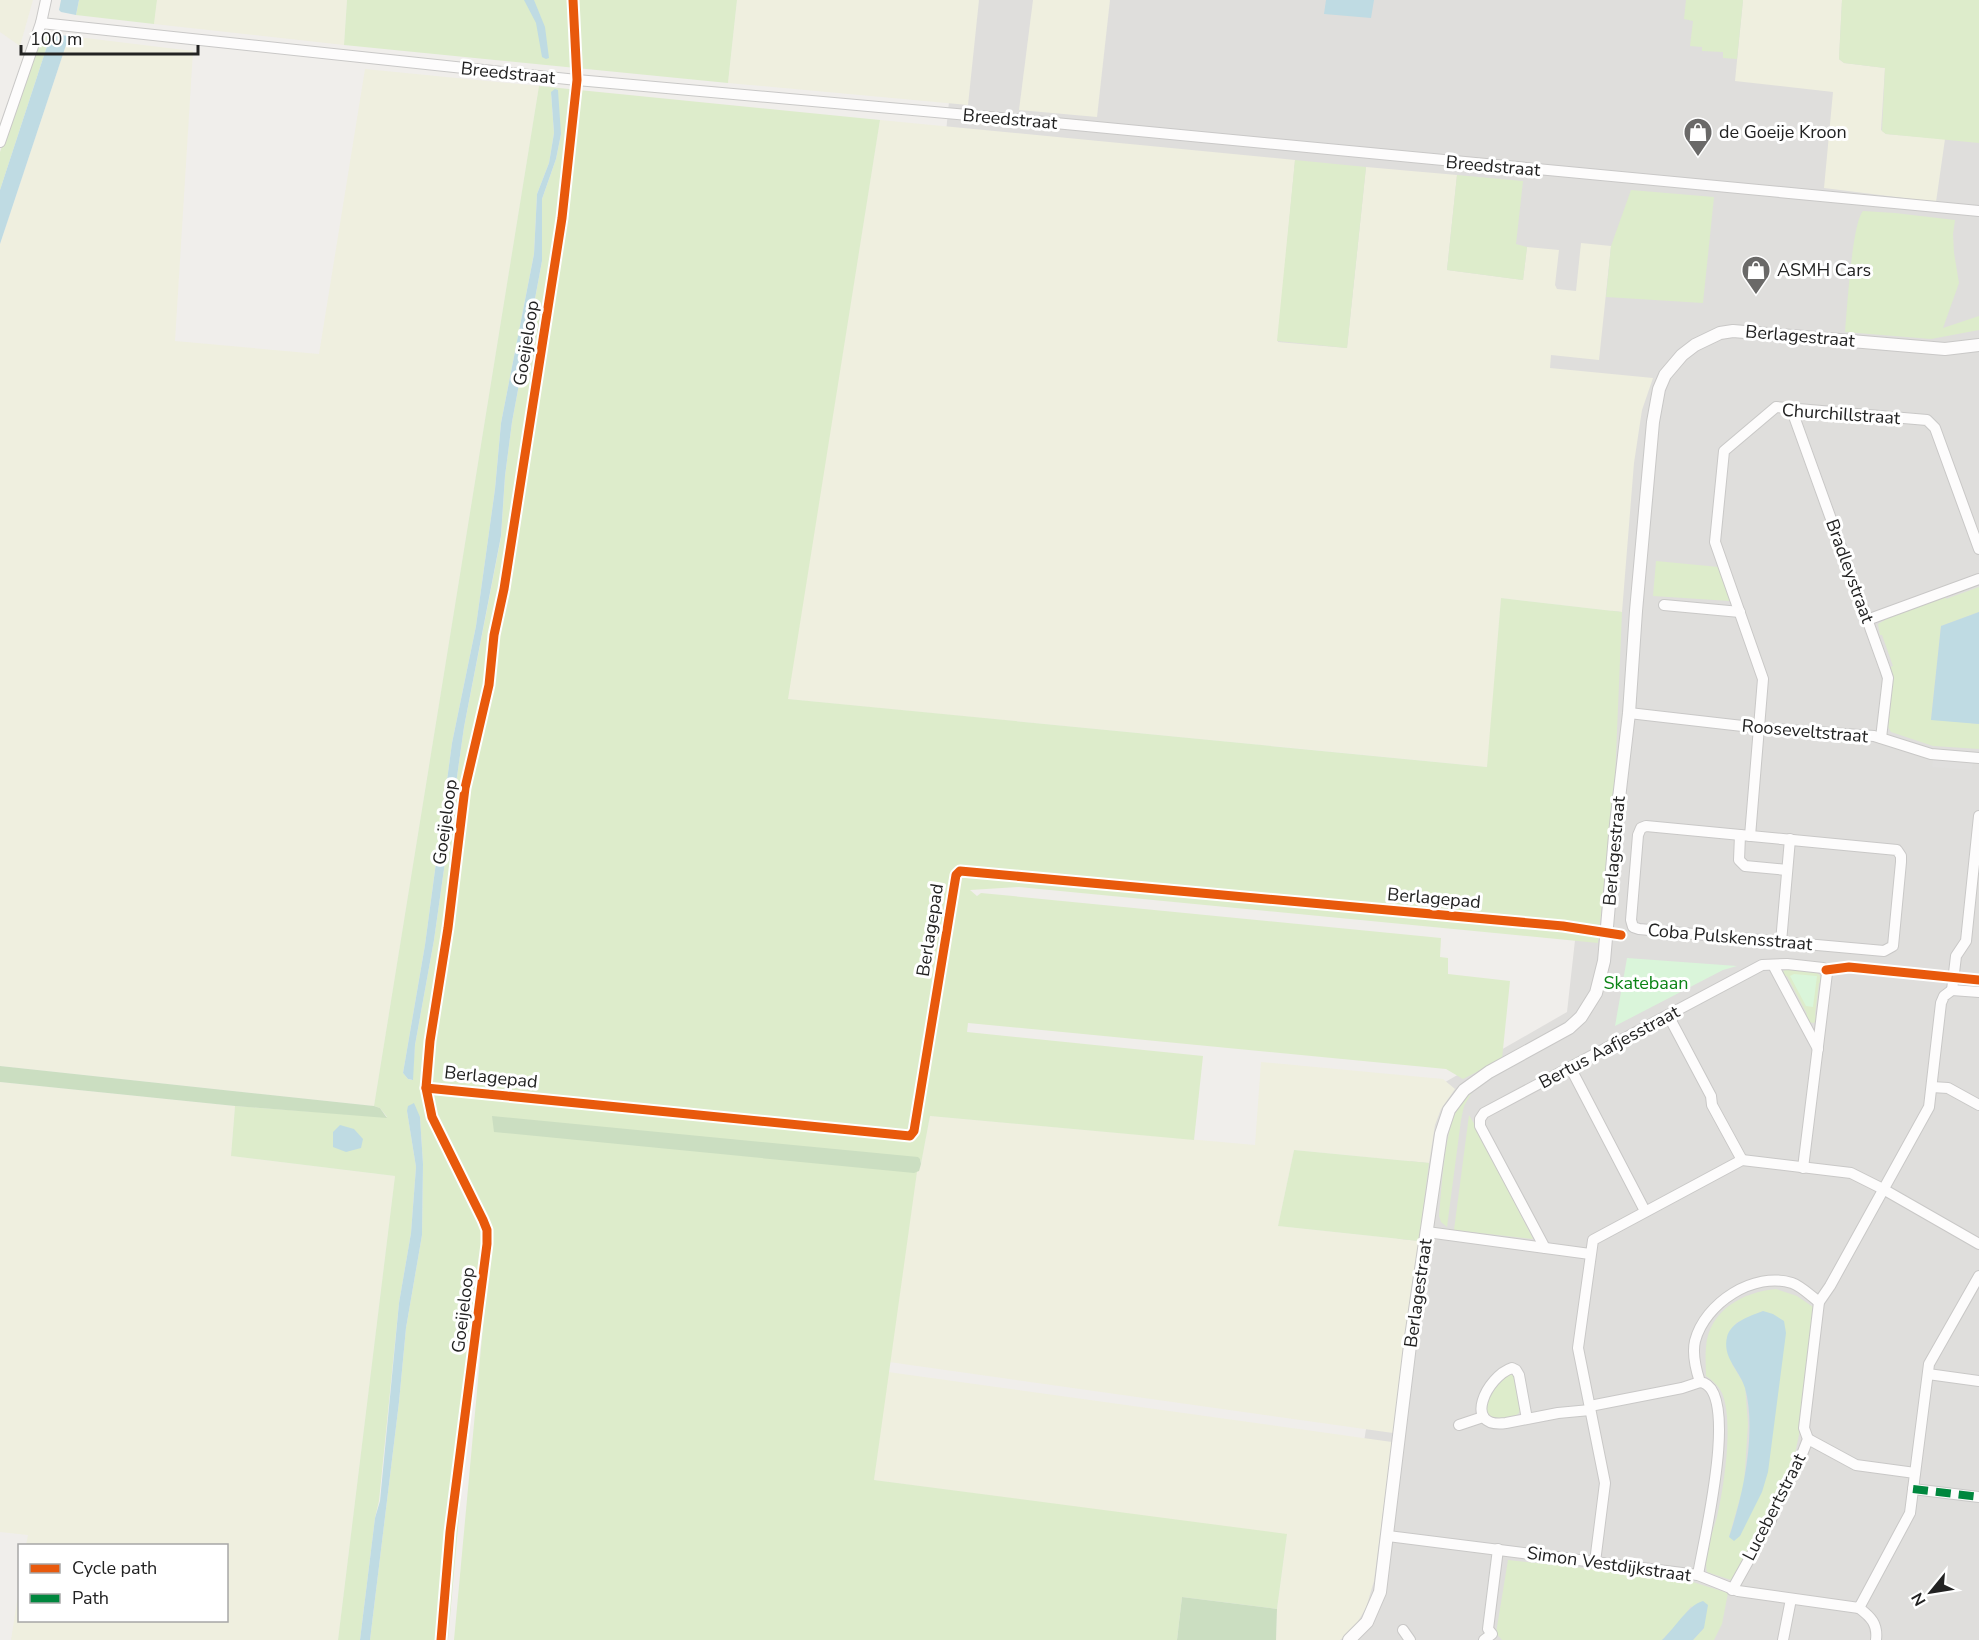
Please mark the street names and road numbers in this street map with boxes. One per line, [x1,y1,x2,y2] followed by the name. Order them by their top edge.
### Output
[460,56,557,90] street label: Breedstraat
[962,103,1059,135] street label: Breedstraat
[1445,150,1542,182] street label: Breedstraat
[507,298,545,388] street label: Goeijeloop
[1744,319,1856,353] street label: Berlagestraat
[1781,398,1902,430] street label: Churchillstraat
[1820,516,1880,627] street label: Bradleystraat
[1741,714,1870,749] street label: Rooseveltstraat
[427,778,463,866] street label: Goeijeloop
[1597,795,1631,907] street label: Berlagestraat
[911,882,949,978] street label: Berlagepad
[1386,882,1482,914] street label: Berlagepad
[1647,918,1814,956] street label: Coba Pulskensstraat
[1534,999,1684,1094] street label: Bertus Aafjesstraat
[443,1060,539,1094] street label: Berlagepad
[1398,1236,1438,1349] street label: Berlagestraat
[446,1266,480,1354] street label: Goeijeloop
[1737,1449,1812,1565] street label: Lucebertstraat
[1525,1541,1693,1588] street label: Simon Vestdijkstraat

